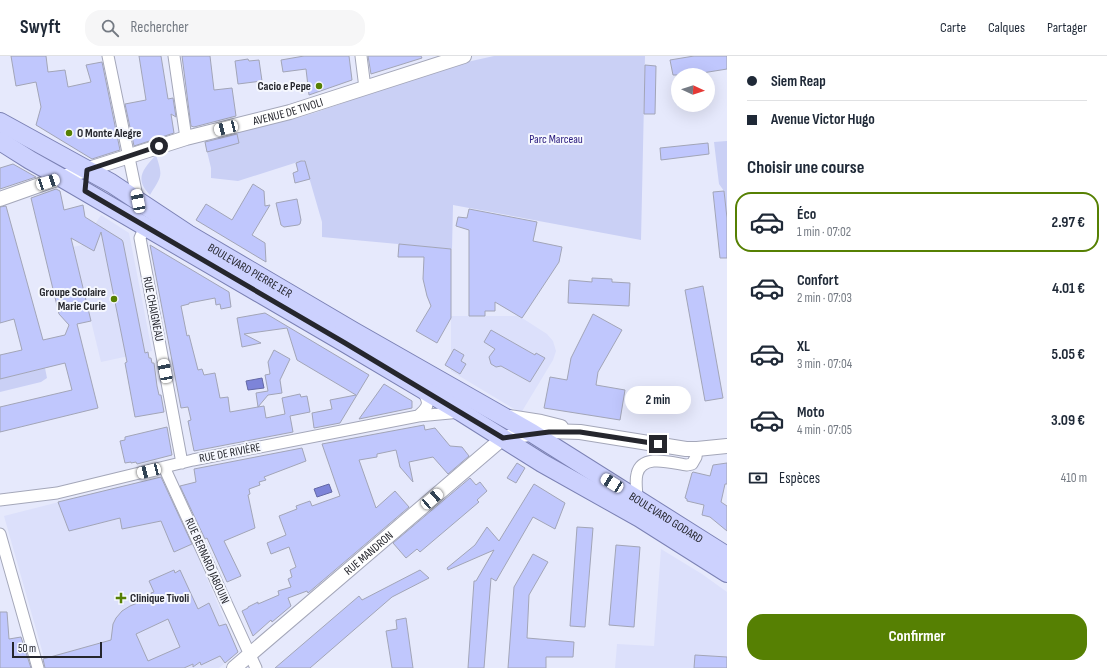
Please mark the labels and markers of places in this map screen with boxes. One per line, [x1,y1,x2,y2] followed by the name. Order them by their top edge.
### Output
[258,79,311,94] place label: Cacio e Pepe
[314,81,324,91] marker: Cacio e Pepe
[77,126,141,141] place label: O Monte Alegre
[64,128,74,138] marker: O Monte Alegre
[39,285,106,314] place label: Groupe Scolaire Marie Curie
[109,294,119,304] marker: Groupe Scolaire Marie Curie
[130,591,189,606] place label: Clinique Tivoli
[115,592,127,604] marker: Clinique Tivoli

